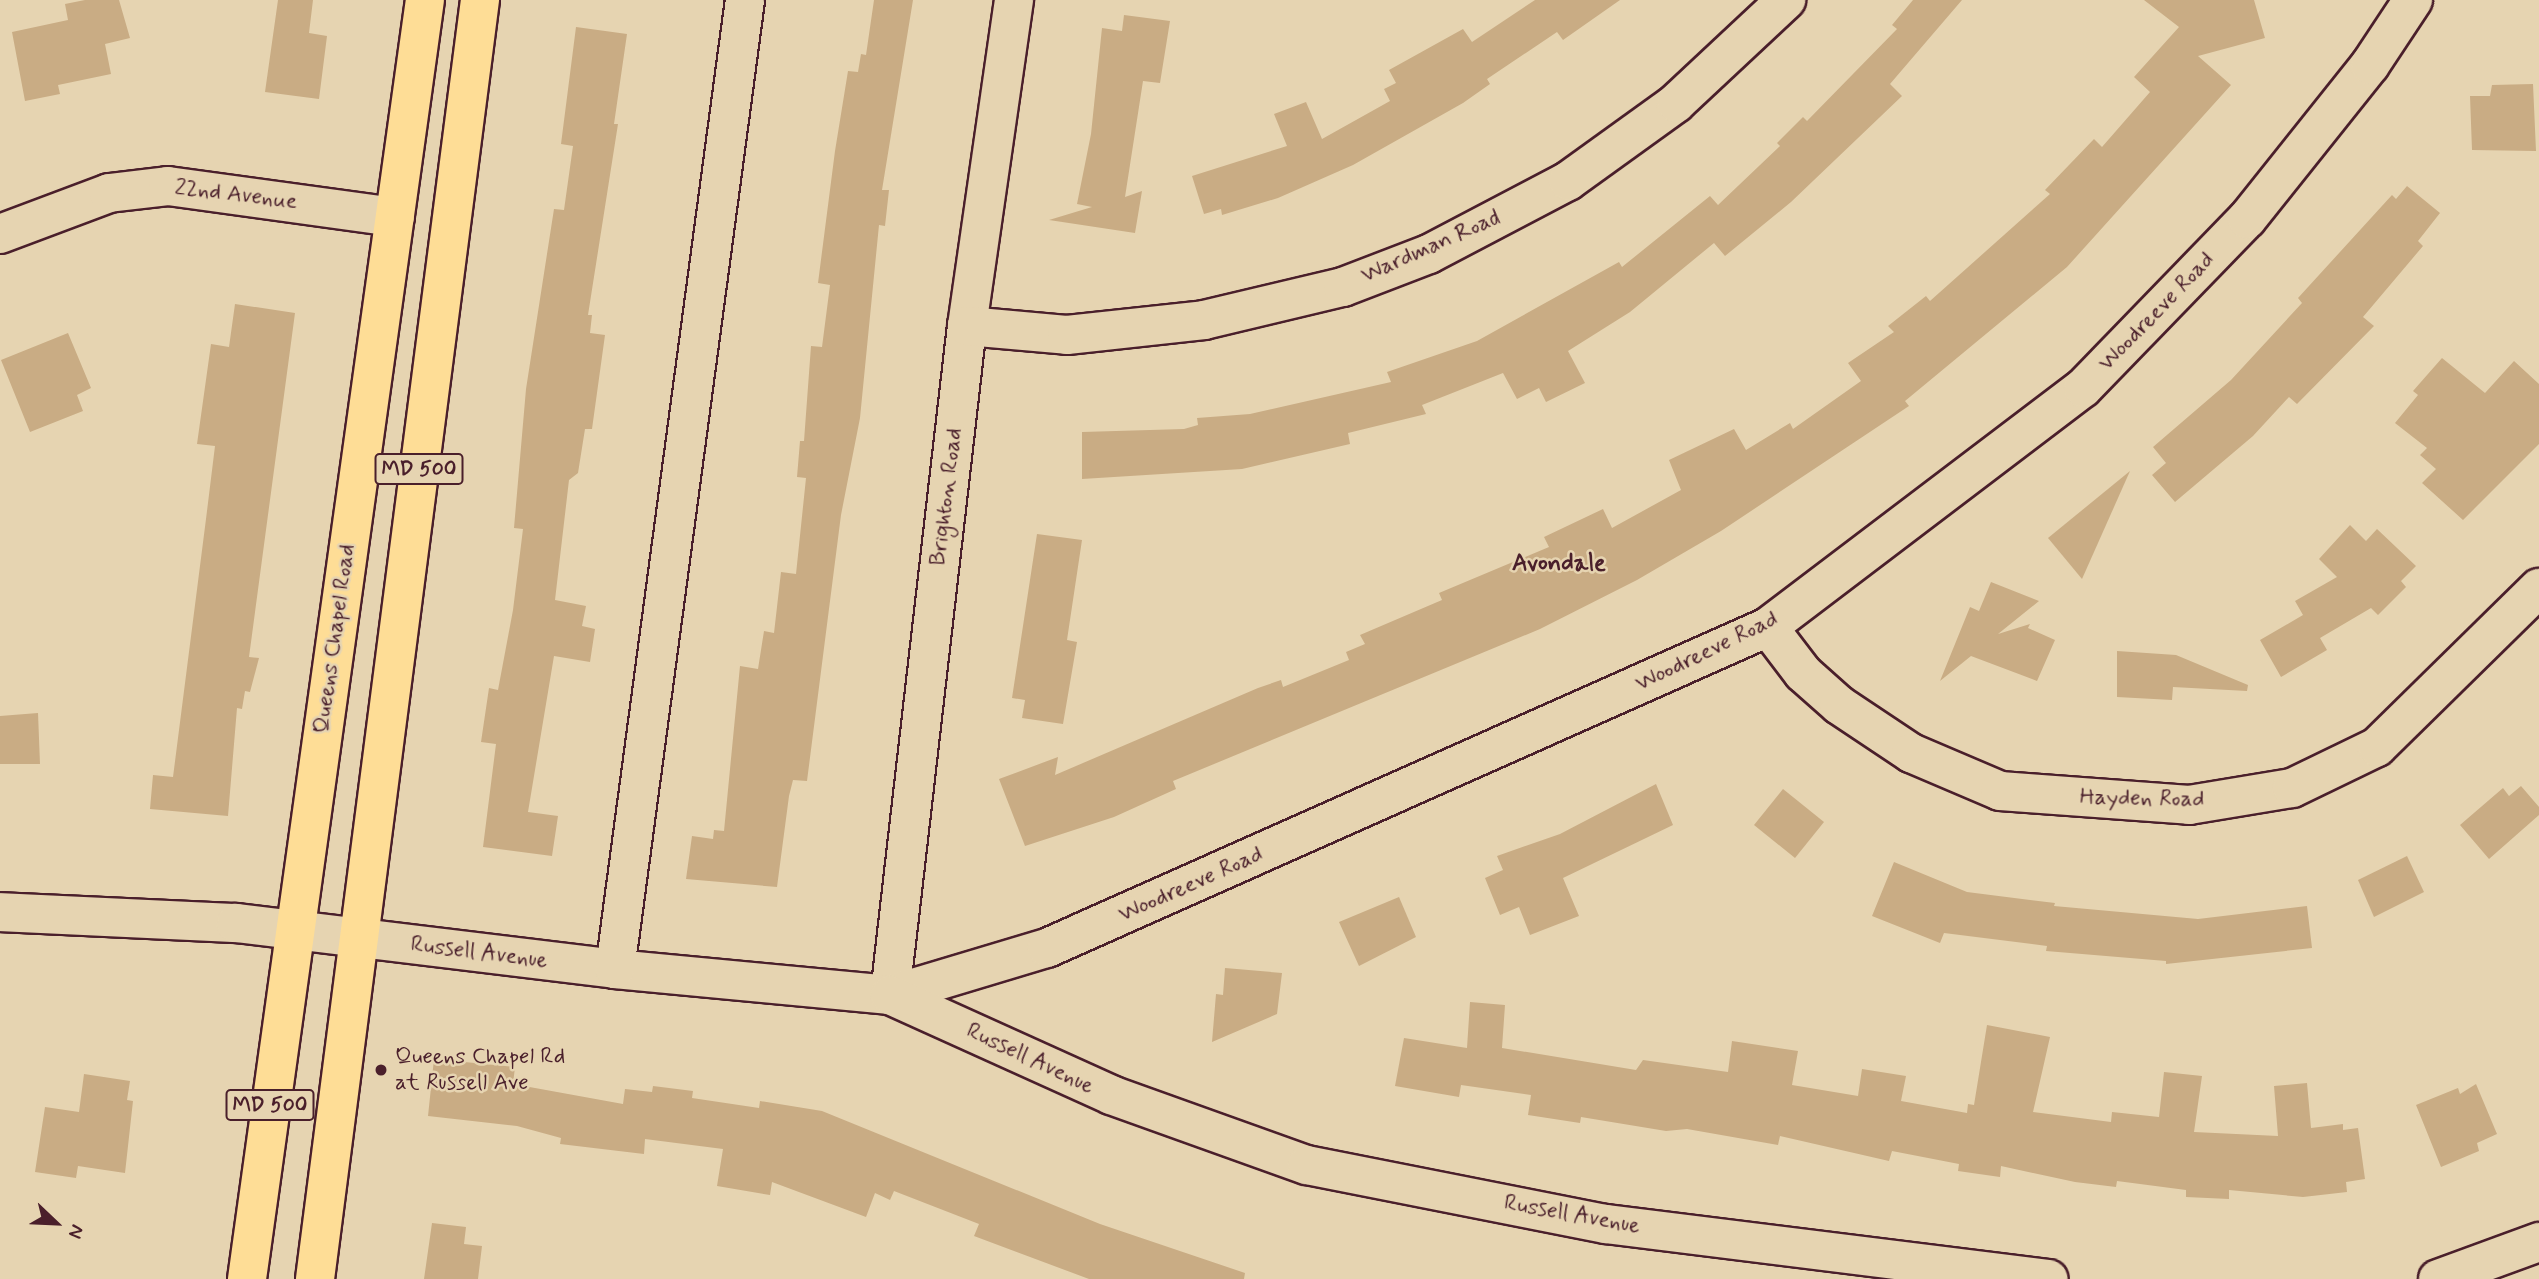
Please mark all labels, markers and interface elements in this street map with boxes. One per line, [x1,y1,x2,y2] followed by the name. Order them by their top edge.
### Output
[172,174,300,216] street label: 22nd Avenue
[1358,204,1504,290] street label: Wardman Road
[2093,246,2221,378] street label: Woodreeve Road
[925,426,969,568] street label: Brighton Road
[374,452,464,486] road number: MD 500
[308,541,362,737] street label: Queens Chapel Road
[1512,550,1606,578] district label: Avondale
[1631,606,1783,698] street label: Woodreeve Road
[2079,784,2205,814] street label: Hayden Road
[1114,841,1268,929] street label: Woodreeve Road
[406,931,552,975] street label: Russell Avenue
[959,1016,1101,1102] street label: Russell Avenue
[395,1043,568,1097] place label: Queens Chapel Rd at Russell Ave
[373,1062,389,1078] marker: Queens Chapel Rd at Russell Ave
[224,1088,316,1122] road number: MD 500
[21,1188,91,1258] north arrow
[1499,1189,1645,1241] street label: Russell Avenue
[62,1221,90,1242] text: N

